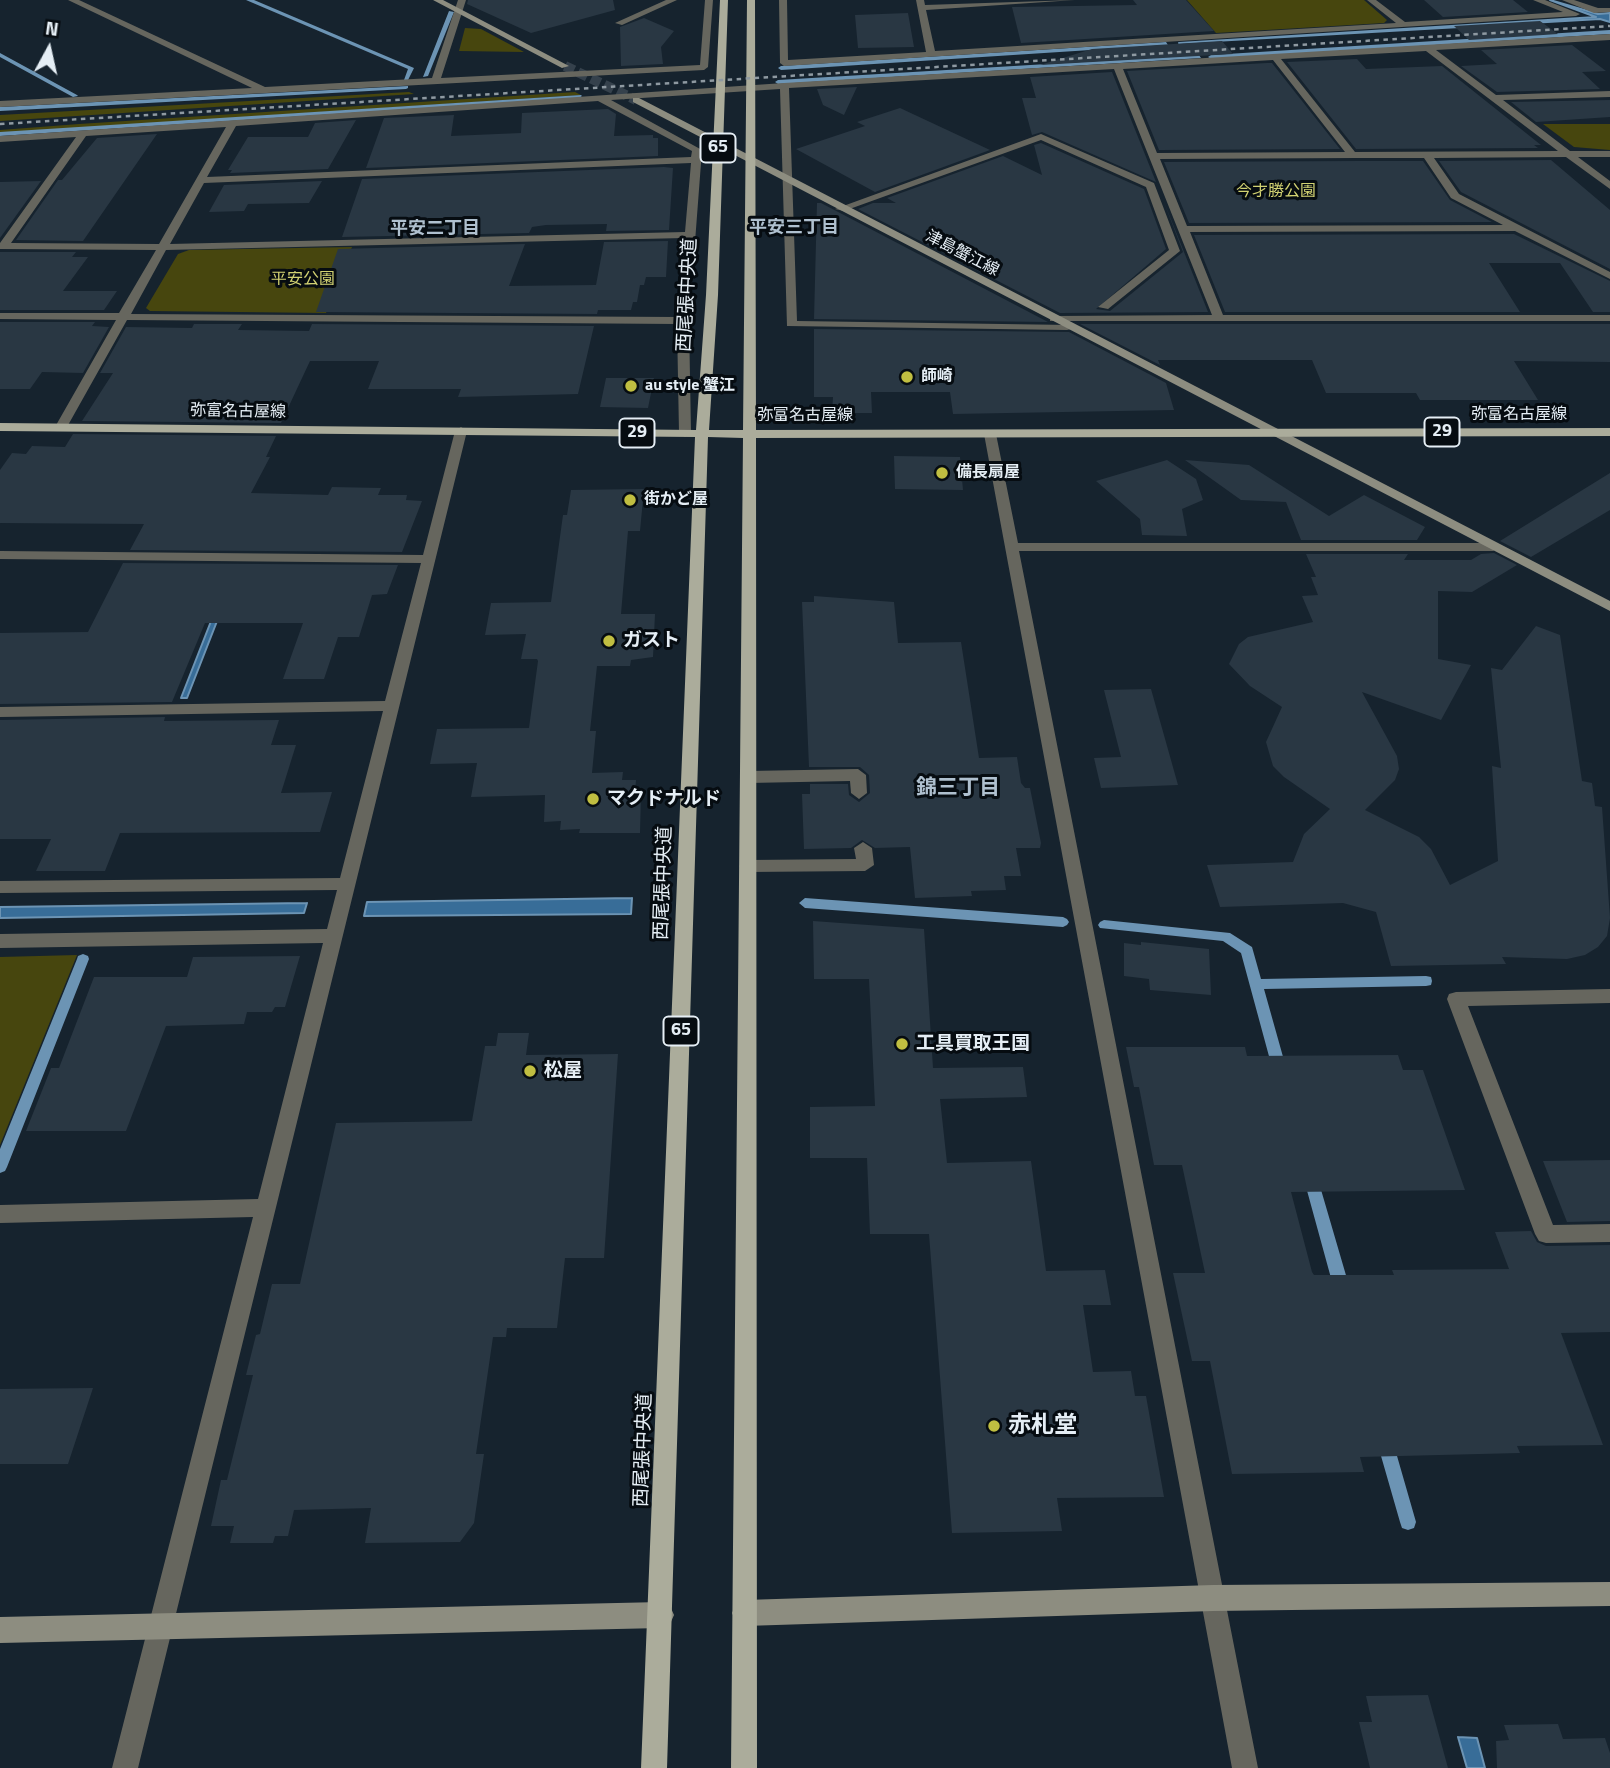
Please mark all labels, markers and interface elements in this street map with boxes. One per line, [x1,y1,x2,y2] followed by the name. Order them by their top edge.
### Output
[43,12,61,43] text: N
[14,14,84,84] north arrow
[700,134,736,162] road number: 65
[1236,182,1316,202] park label: 今才勝公園
[749,218,839,240] district label: 平安三丁目
[390,219,480,241] district label: 平安二丁目
[922,227,1002,281] street label: 津島蟹江線
[674,237,702,353] street label: 西尾張中央道
[271,270,335,290] park label: 平安公園
[921,367,953,387] place label: 師崎
[899,369,915,385] marker: 師崎
[645,376,735,396] place label: au style 蟹江
[623,378,639,394] marker: au style 蟹江
[190,402,286,422] street label: 弥富名古屋線
[1471,405,1567,425] street label: 弥富名古屋線
[757,406,853,426] street label: 弥富名古屋線
[620,418,654,447] road number: 29
[1424,418,1460,446] road number: 29
[956,463,1020,483] place label: 備長扇屋
[934,465,950,481] marker: 備長扇屋
[644,490,708,510] place label: 街かど屋
[622,492,638,508] marker: 街かど屋
[623,630,680,652] place label: ガスト
[601,633,617,649] marker: ガスト
[916,776,1000,802] district label: 錦三丁目
[607,788,721,810] place label: マクドナルド
[585,791,601,807] marker: マクドナルド
[651,826,677,940] street label: 西尾張中央道
[664,1016,698,1046] road number: 65
[916,1033,1030,1055] place label: 工具買取王国
[894,1036,910,1052] marker: 工具買取王国
[544,1060,582,1082] place label: 松屋
[522,1063,538,1079] marker: 松屋
[631,1393,657,1507] street label: 西尾張中央道
[1008,1412,1077,1440] place label: 赤札堂
[986,1418,1002,1434] marker: 赤札堂

